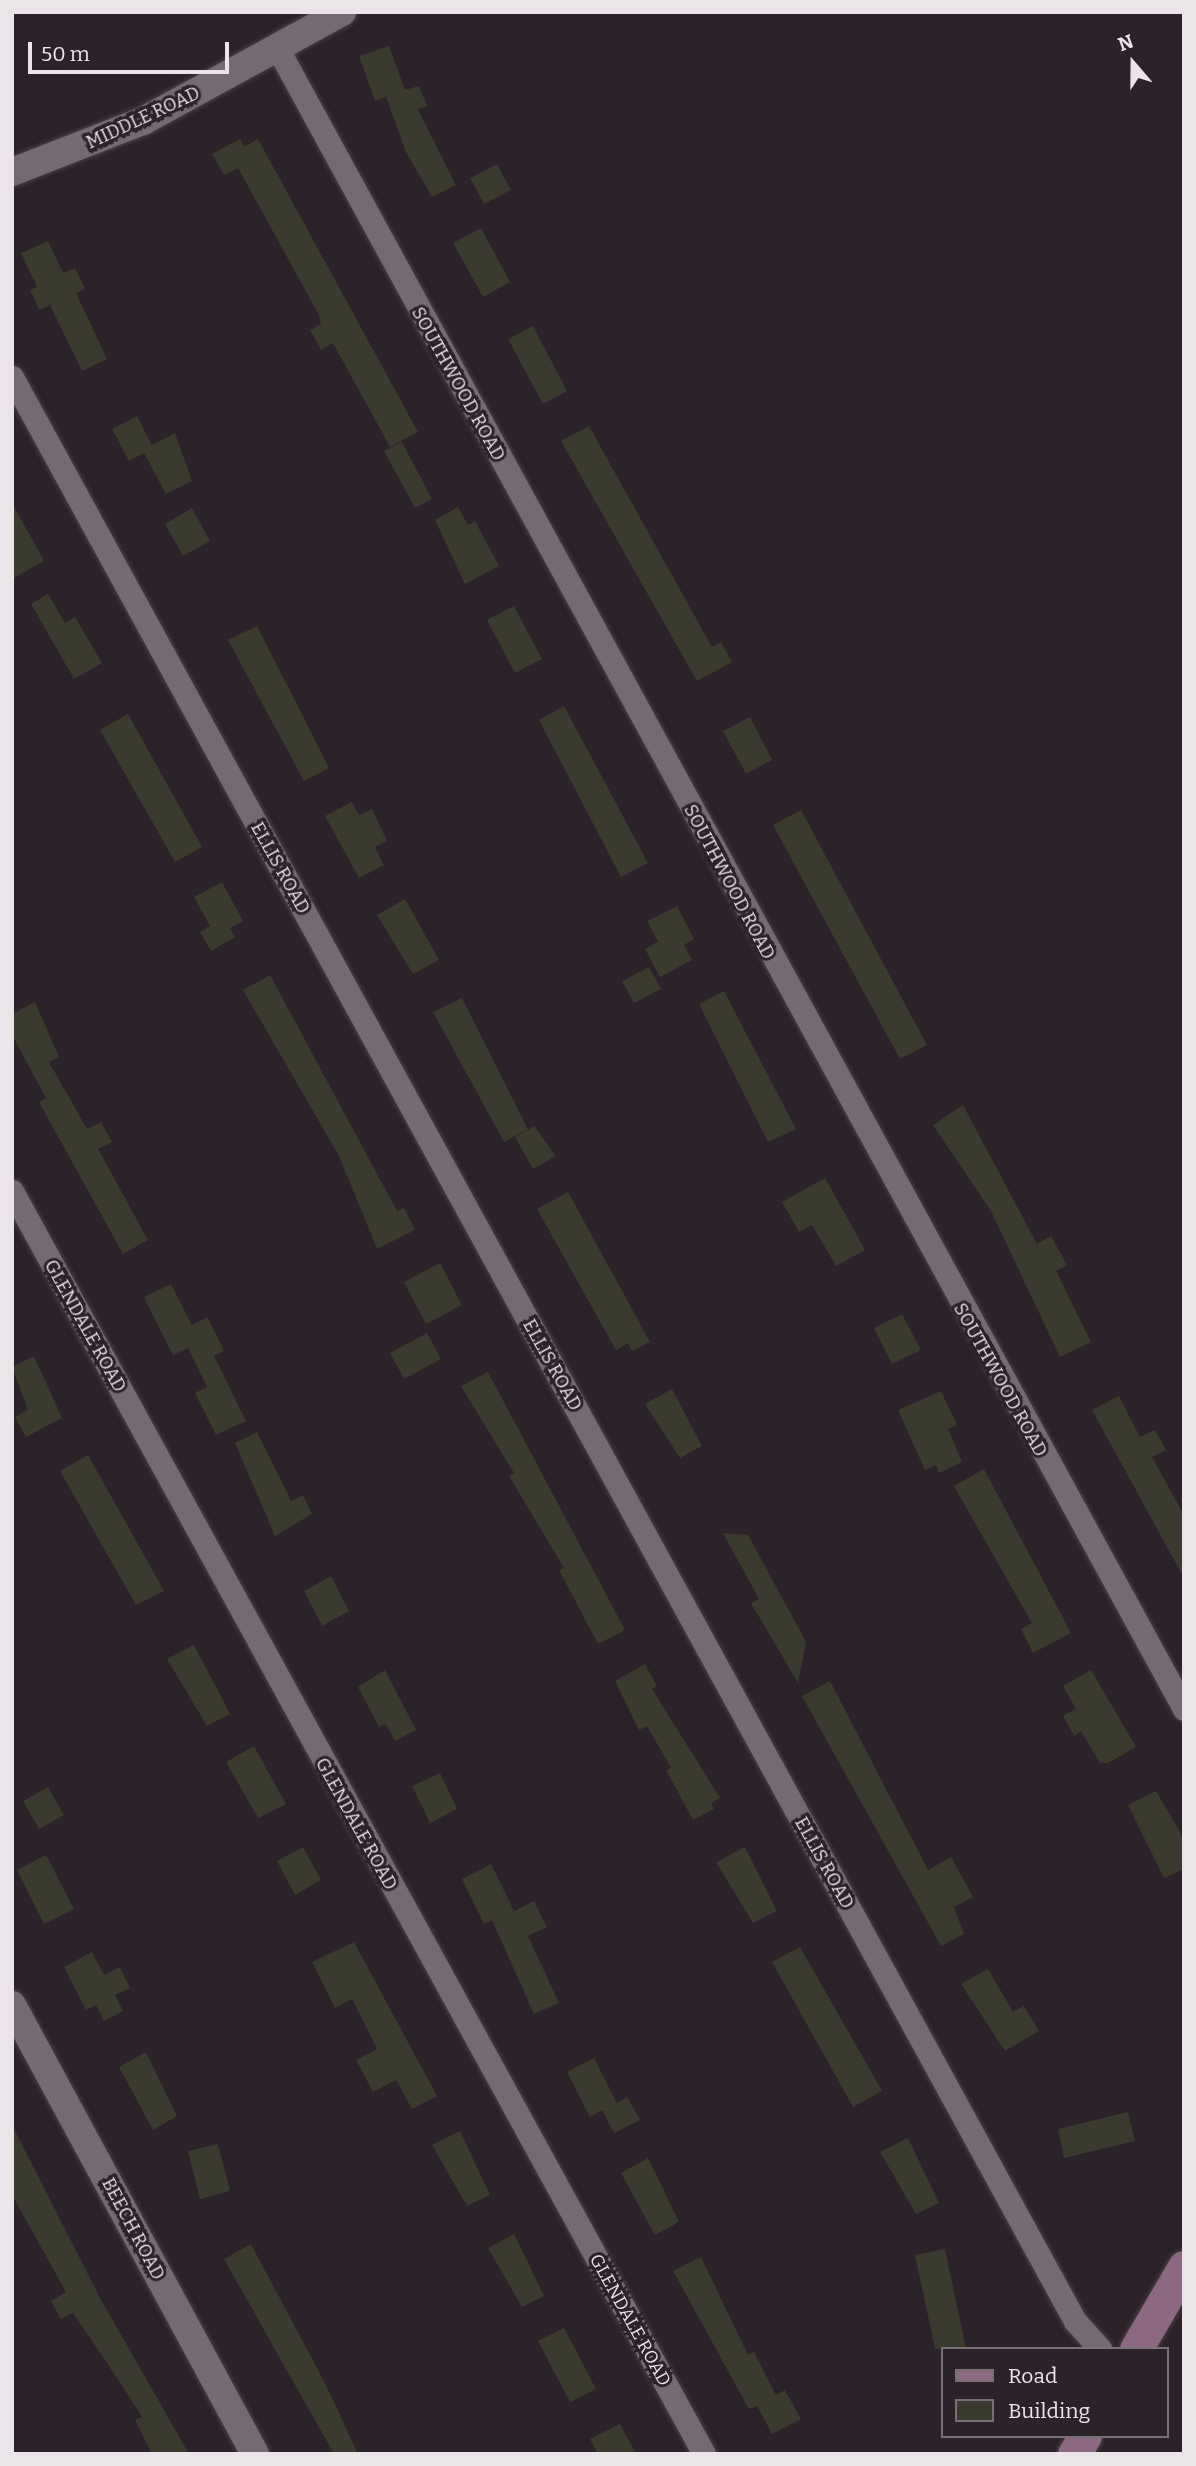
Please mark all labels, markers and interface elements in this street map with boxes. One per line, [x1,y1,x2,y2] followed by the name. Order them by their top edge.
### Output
[32,28,233,72] scale bar
[1098,28,1168,98] north arrow
[1115,29,1136,56] text: N
[41,41,90,67] text: 50 m
[83,82,203,154] street label: MIDDLE ROAD
[407,303,509,465] street label: SOUTHWOOD ROAD
[679,801,779,963] street label: SOUTHWOOD ROAD
[246,819,314,917] street label: ELLIS ROAD
[40,1256,130,1396] street label: GLENDALE ROAD
[949,1299,1051,1461] street label: SOUTHWOOD ROAD
[518,1316,586,1414] street label: ELLIS ROAD
[311,1754,401,1894] street label: GLENDALE ROAD
[790,1814,858,1912] street label: ELLIS ROAD
[97,2174,169,2284] street label: BEECH ROAD
[585,2250,675,2390] street label: GLENDALE ROAD
[940,2347,1168,2438] legend
[1008,2363,1057,2389] text: Road
[1008,2398,1090,2424] text: Building

